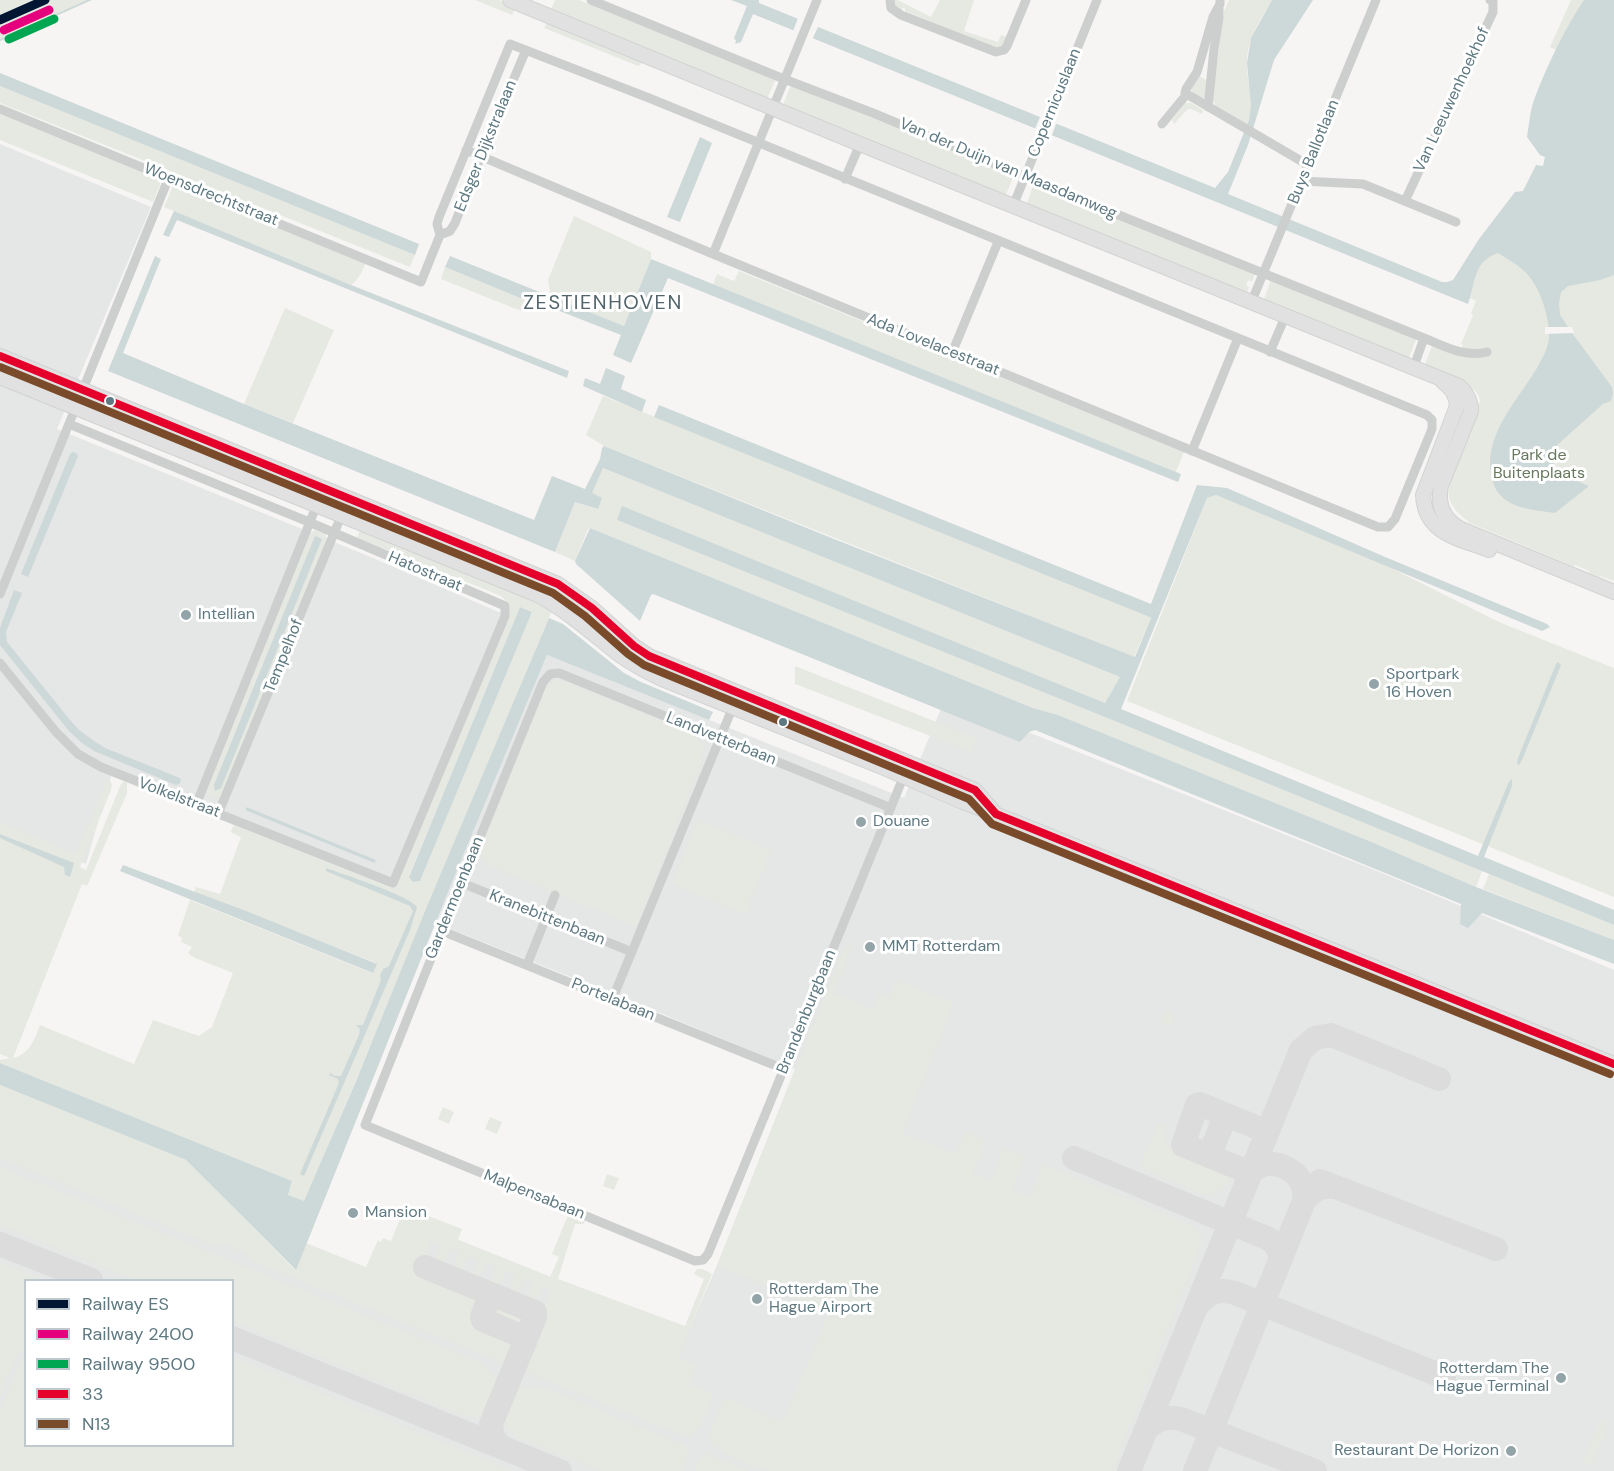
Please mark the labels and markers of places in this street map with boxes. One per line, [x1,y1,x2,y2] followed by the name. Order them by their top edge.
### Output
[104,395,116,407] unlabelled marker
[198,605,255,625] place label: Intellian
[179,608,193,622] marker: Intellian
[1386,665,1460,703] place label: Sportpark 16 Hoven
[1367,677,1381,691] marker: Sportpark 16 Hoven
[777,716,789,728] unlabelled marker
[873,812,930,832] place label: Douane
[854,815,868,829] marker: Douane
[882,937,1000,957] place label: MMT Rotterdam
[863,940,877,954] marker: MMT Rotterdam
[365,1203,427,1223] place label: Mansion
[346,1206,360,1220] marker: Mansion
[769,1280,879,1318] place label: Rotterdam The Hague Airport
[750,1292,764,1306] marker: Rotterdam The Hague Airport
[1436,1359,1549,1397] place label: Rotterdam The Hague Terminal
[1554,1371,1568,1385] marker: Rotterdam The Hague Terminal
[1334,1441,1499,1461] place label: Restaurant De Horizon
[1504,1444,1518,1458] marker: Restaurant De Horizon

